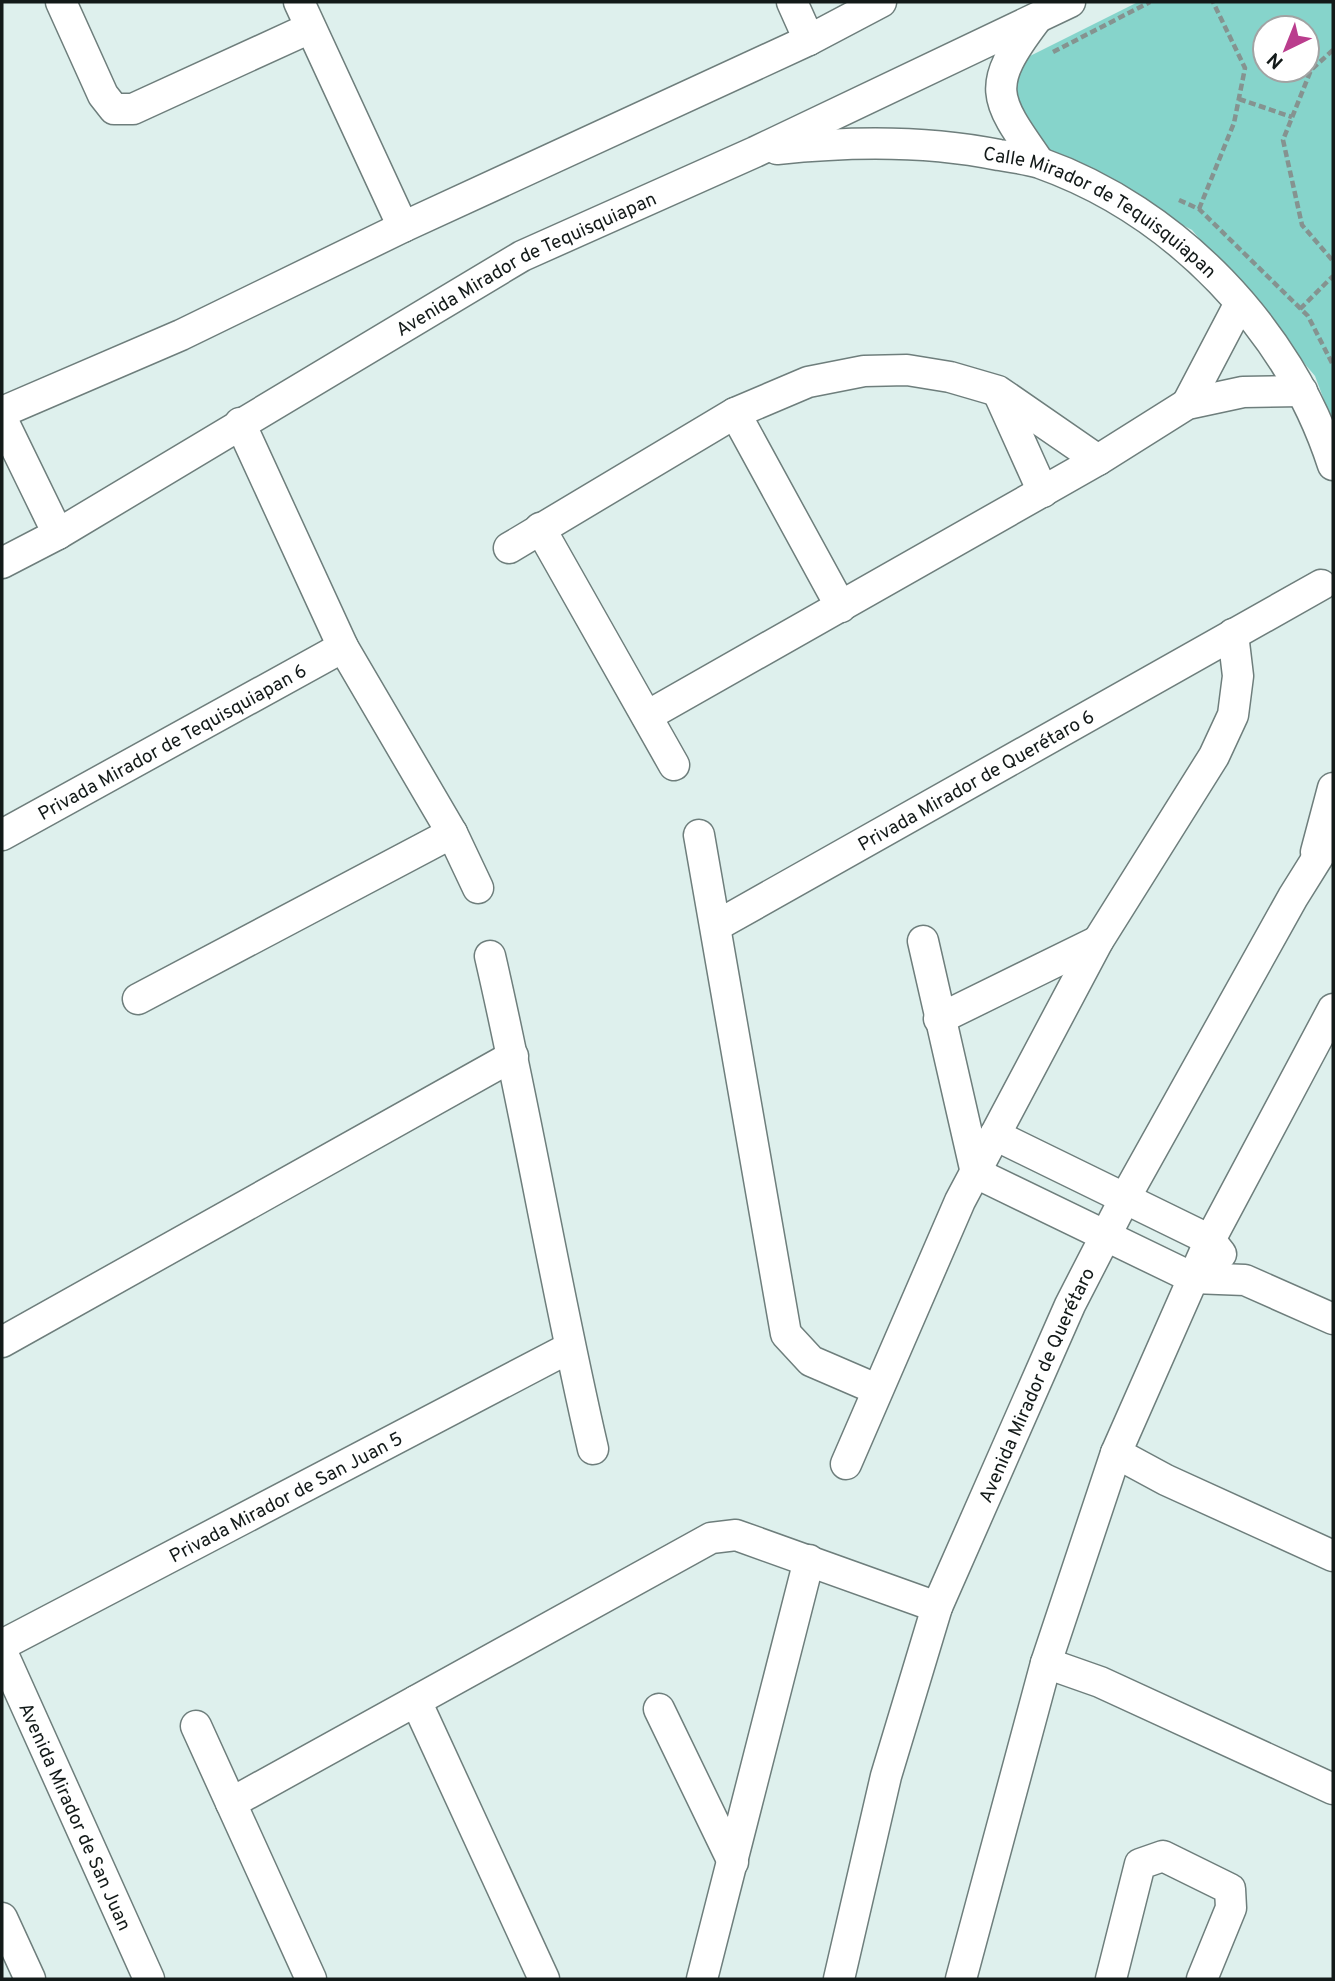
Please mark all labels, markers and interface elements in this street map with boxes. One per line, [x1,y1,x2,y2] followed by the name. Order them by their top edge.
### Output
[1251,14,1321,84] north arrow
[1263,47,1289,73] text: N
[981,142,1221,284] street label: Calle Mirador de Tequisquiapan
[392,188,661,343] street label: Avenida Mirador de Tequisquiapan
[34,659,311,827] street label: Privada Mirador de Tequisquiapan 6
[854,705,1099,858] street label: Privada Mirador de Querétaro 6
[974,1264,1101,1507] street label: Avenida Mirador de Querétaro
[166,1427,407,1569] street label: Privada Mirador de San Juan 5
[12,1699,136,1935] street label: Avenida Mirador de San Juan

